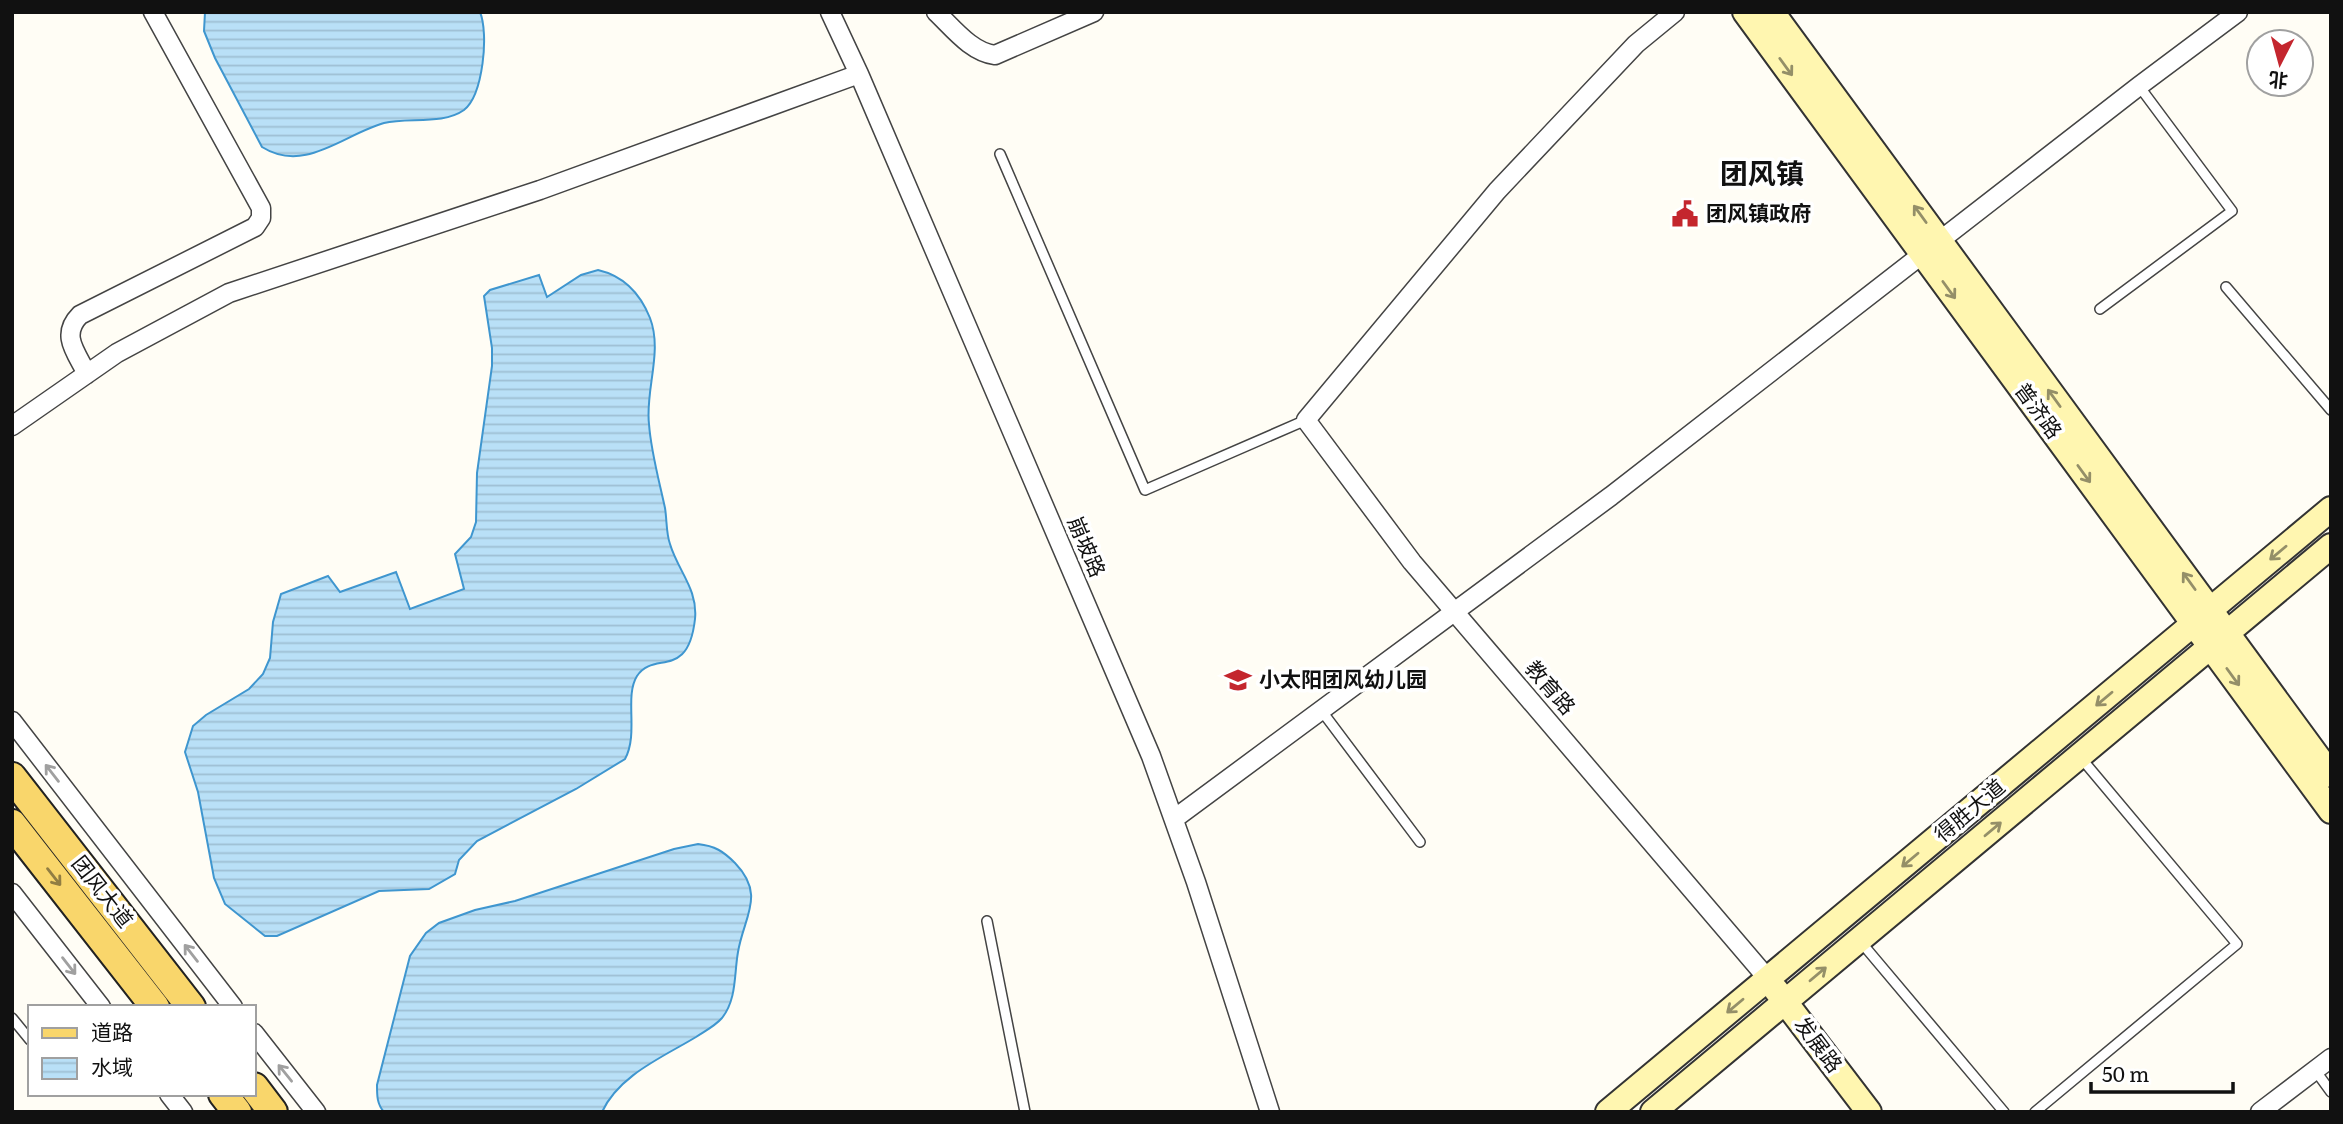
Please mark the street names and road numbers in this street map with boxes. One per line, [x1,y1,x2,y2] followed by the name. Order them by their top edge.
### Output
[2009,375,2071,444] street label: 普济路
[1062,511,1115,581] street label: 崩坡路
[1520,652,1584,720] street label: 教育路
[1926,770,2011,848] street label: 得胜大道
[66,848,142,933] street label: 团风大道
[1789,1009,1851,1078] street label: 发展路

